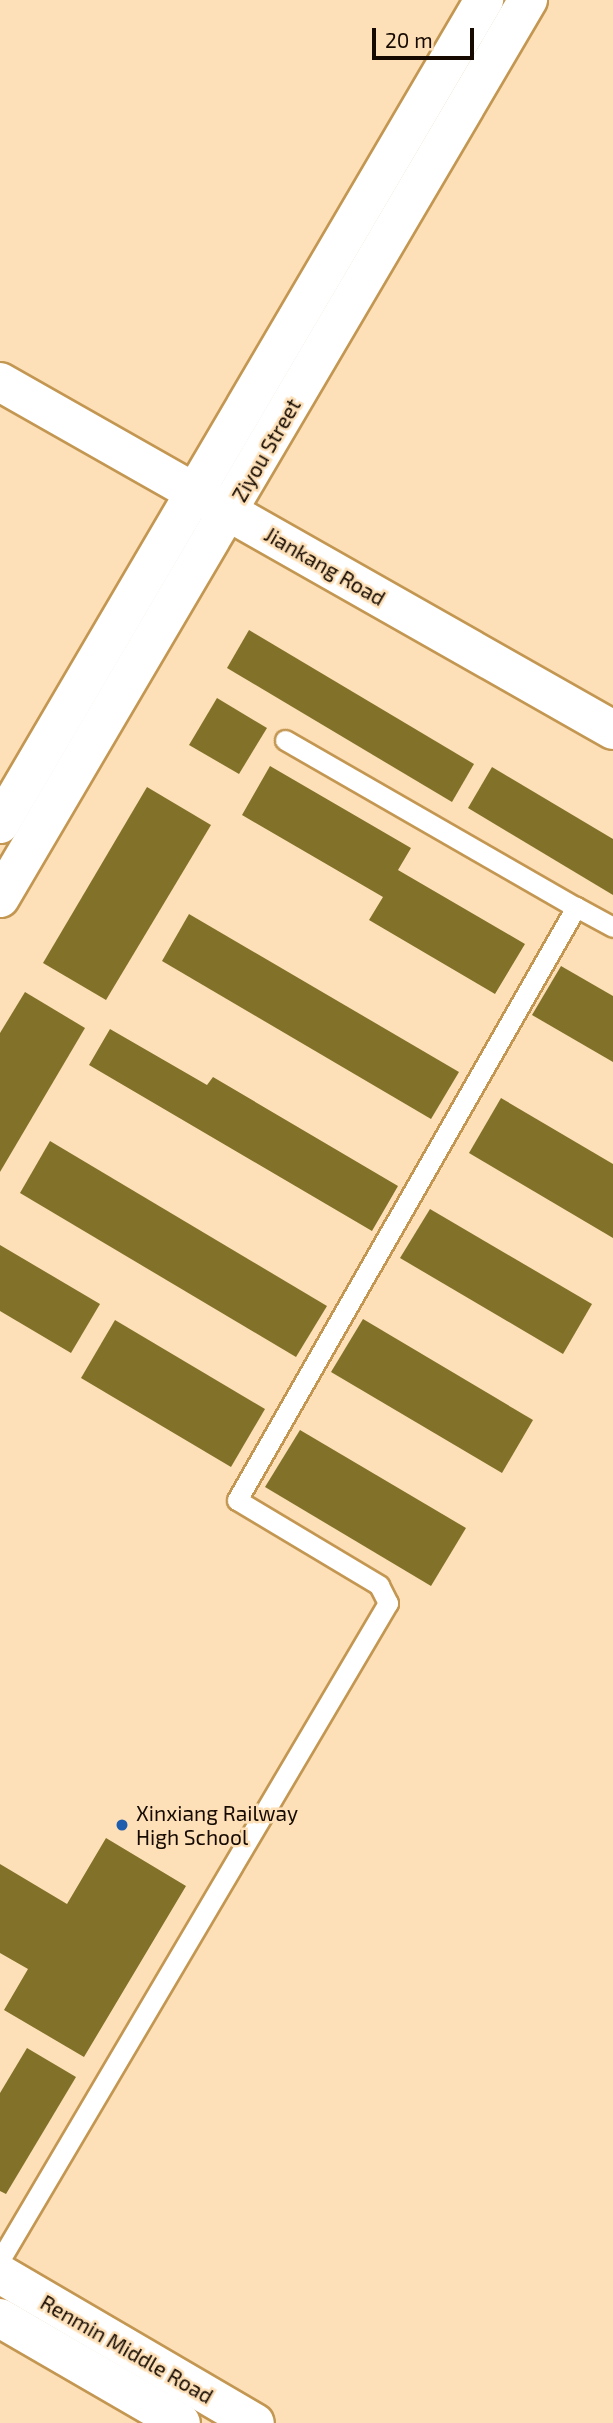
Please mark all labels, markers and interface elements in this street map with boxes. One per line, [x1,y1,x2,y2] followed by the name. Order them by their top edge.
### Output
[375,14,476,58] scale bar
[385,27,433,52] text: 20 m
[226,394,306,506] street label: Ziyou Street
[260,521,390,611] street label: Jiankang Road
[136,1800,298,1850] place label: Xinxiang Railway High School
[114,1817,130,1833] marker: Xinxiang Railway High School
[36,2289,218,2409] street label: Renmin Middle Road

